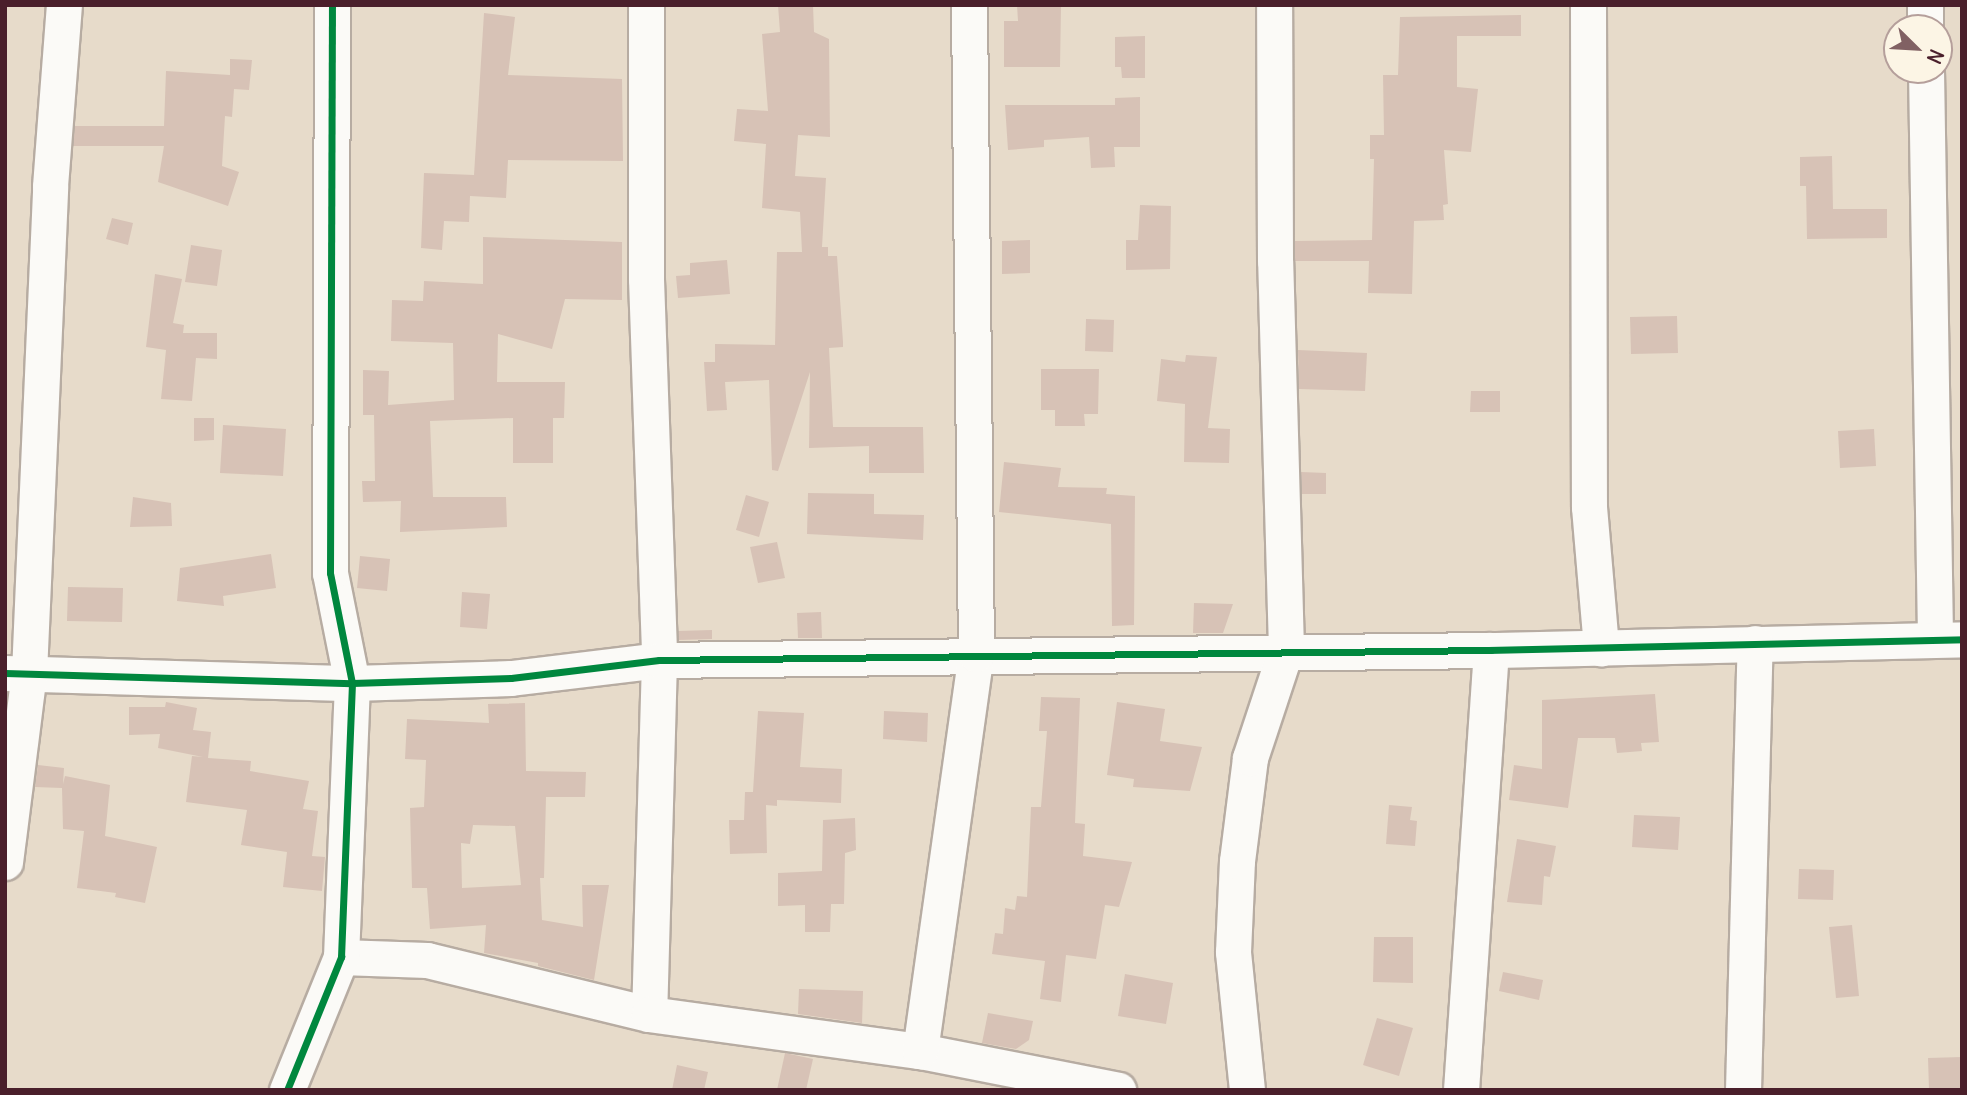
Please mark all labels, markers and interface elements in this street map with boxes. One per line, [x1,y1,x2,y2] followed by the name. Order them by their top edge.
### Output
[1883,14,1953,84] north arrow
[1922,46,1949,68] text: N

